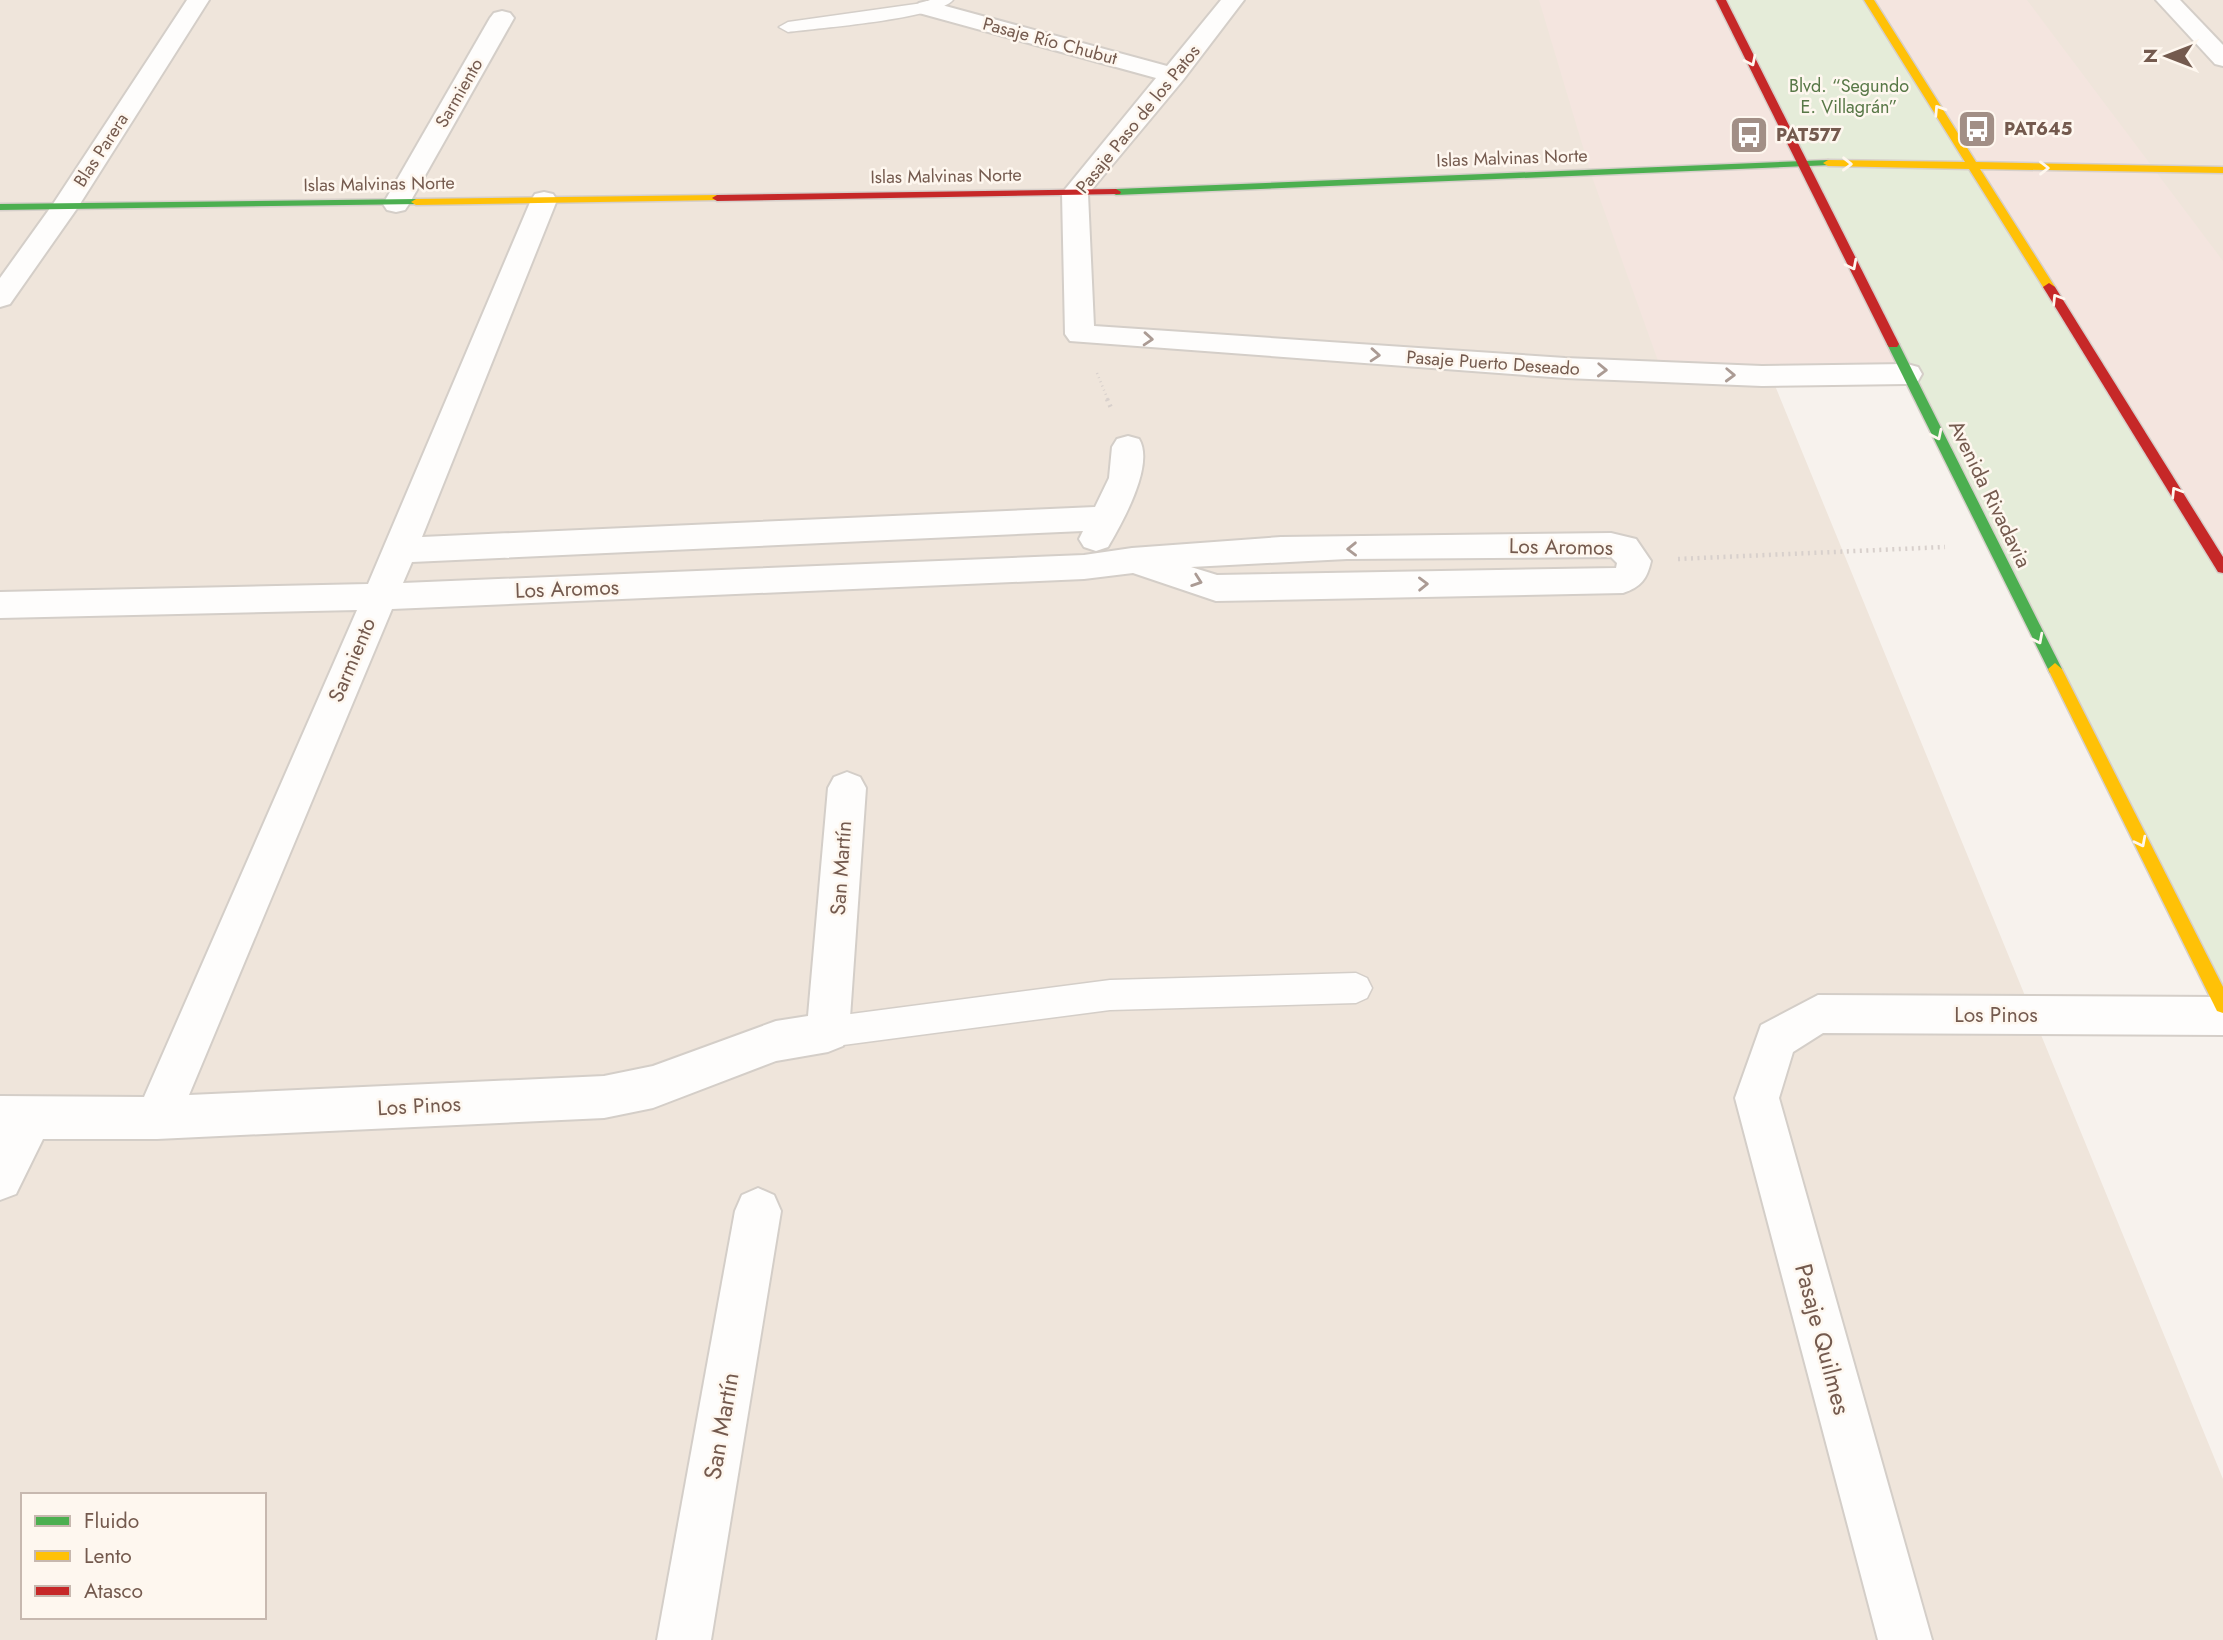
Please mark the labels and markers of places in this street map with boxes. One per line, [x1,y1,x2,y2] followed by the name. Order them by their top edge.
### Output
[1956,108,1998,150] bus stop icon: PAT645
[1728,114,1770,156] bus stop icon: PAT577
[2004,116,2072,142] place label: PAT645
[1776,122,1841,148] place label: PAT577

